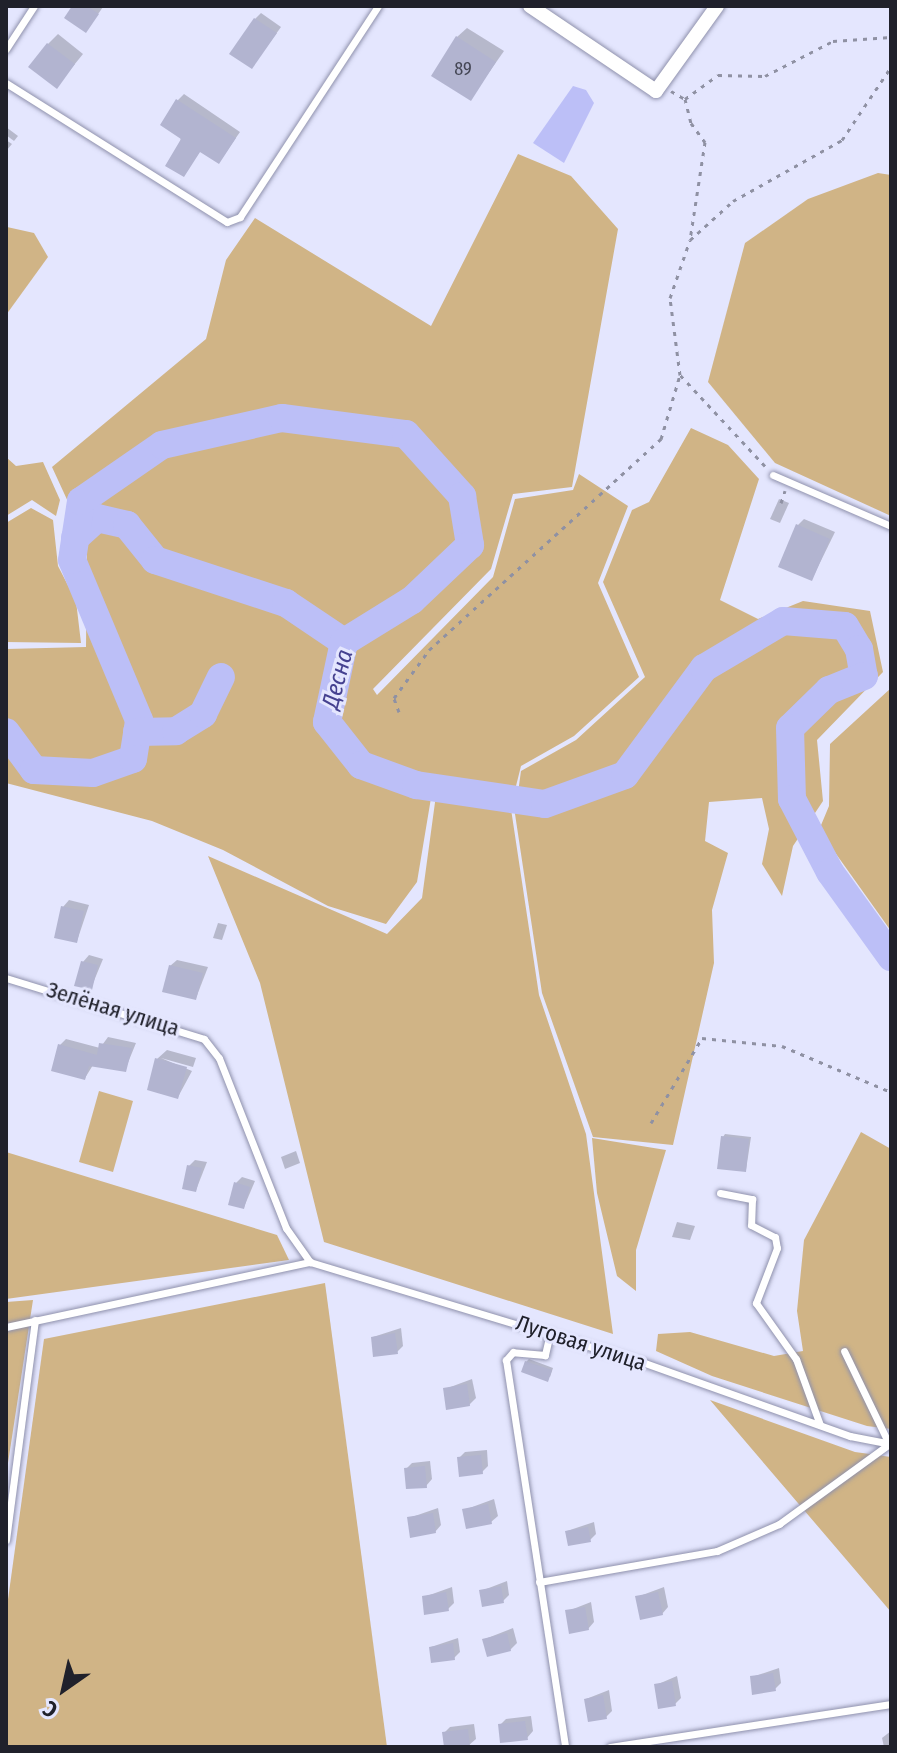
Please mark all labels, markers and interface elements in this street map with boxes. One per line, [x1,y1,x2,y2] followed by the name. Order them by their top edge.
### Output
[454,58,472,80] house number: 89
[316,646,360,712] water label: Десна
[44,976,182,1042] street label: Зелёная улица
[513,1310,649,1376] street label: Луговая улица
[24,1649,104,1729] north arrow
[38,1695,63,1724] text: С

